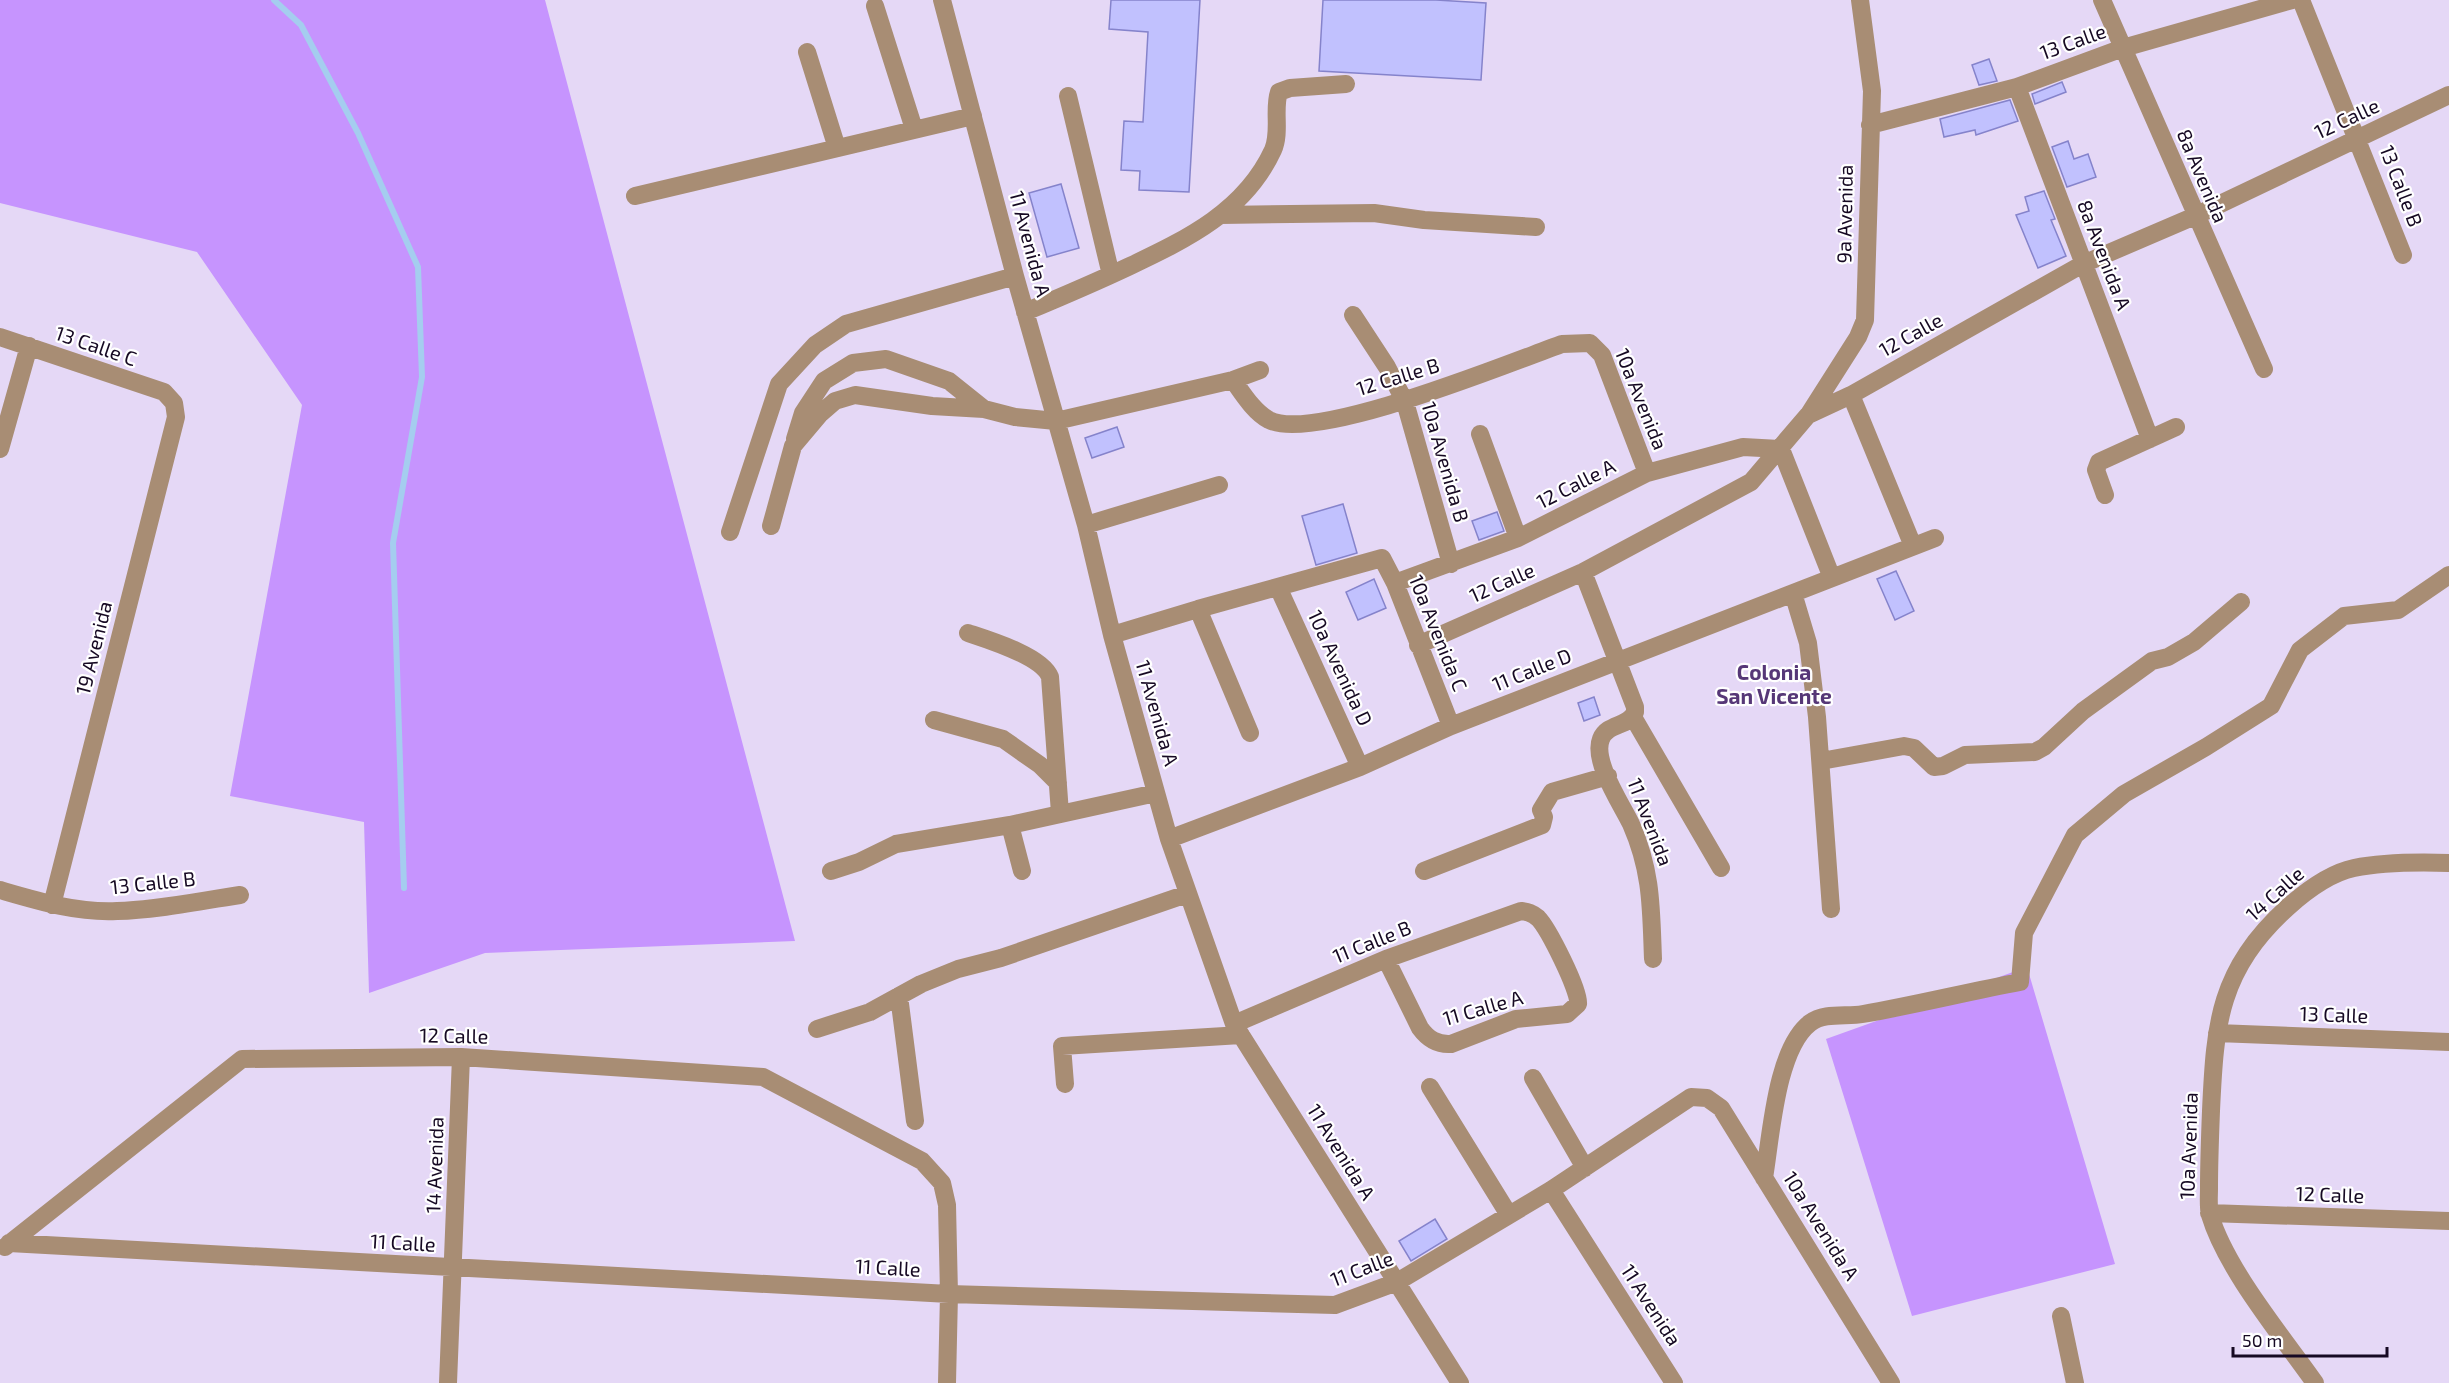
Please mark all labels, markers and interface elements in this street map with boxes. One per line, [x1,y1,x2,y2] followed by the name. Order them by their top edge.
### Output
[2036,18,2109,64] street label: 13 Calle
[2310,93,2383,143] street label: 12 Calle
[2172,125,2233,226] street label: 8a Avenida
[2375,141,2428,230] street label: 13 Calle B
[1831,164,1857,264] street label: 9a Avenida
[1005,188,1057,300] street label: 11 Avenida A
[2073,196,2137,314] street label: 8a Avenida A
[1875,307,1946,361] street label: 12 Calle
[53,320,140,370] street label: 13 Calle C
[1611,344,1673,453] street label: 10a Avenida
[1353,352,1442,400] street label: 12 Calle B
[1417,399,1475,525] street label: 10a Avenida B
[1532,453,1619,513] street label: 12 Calle A
[1465,557,1538,607] street label: 12 Calle
[1405,571,1473,694] street label: 10a Avenida C
[70,598,116,697] street label: 19 Avenida
[1304,606,1378,729] street label: 10a Avenida D
[1489,642,1575,696] street label: 11 Calle D
[1131,657,1185,769] street label: 11 Avenida A
[1716,659,1832,708] district label: Colonia San Vicente
[1623,774,1679,869] street label: 11 Avenida
[2240,861,2308,926] street label: 14 Calle
[109,866,197,898] street label: 13 Calle B
[1329,915,1414,968] street label: 11 Calle B
[1440,984,1526,1030] street label: 11 Calle A
[2299,1001,2369,1027] street label: 13 Calle
[419,1022,489,1048] street label: 12 Calle
[2174,1092,2202,1200] street label: 10a Avenida
[1303,1099,1381,1204] street label: 11 Avenida A
[420,1116,448,1214] street label: 14 Avenida
[1779,1167,1865,1285] street label: 10a Avenida A
[2295,1181,2365,1207] street label: 12 Calle
[370,1228,436,1256] street label: 11 Calle
[1327,1245,1396,1291] street label: 11 Calle
[855,1253,921,1281] street label: 11 Calle
[1617,1259,1687,1350] street label: 11 Avenida
[2233,1320,2388,1358] scale bar
[2242,1329,2282,1351] text: 50 m

